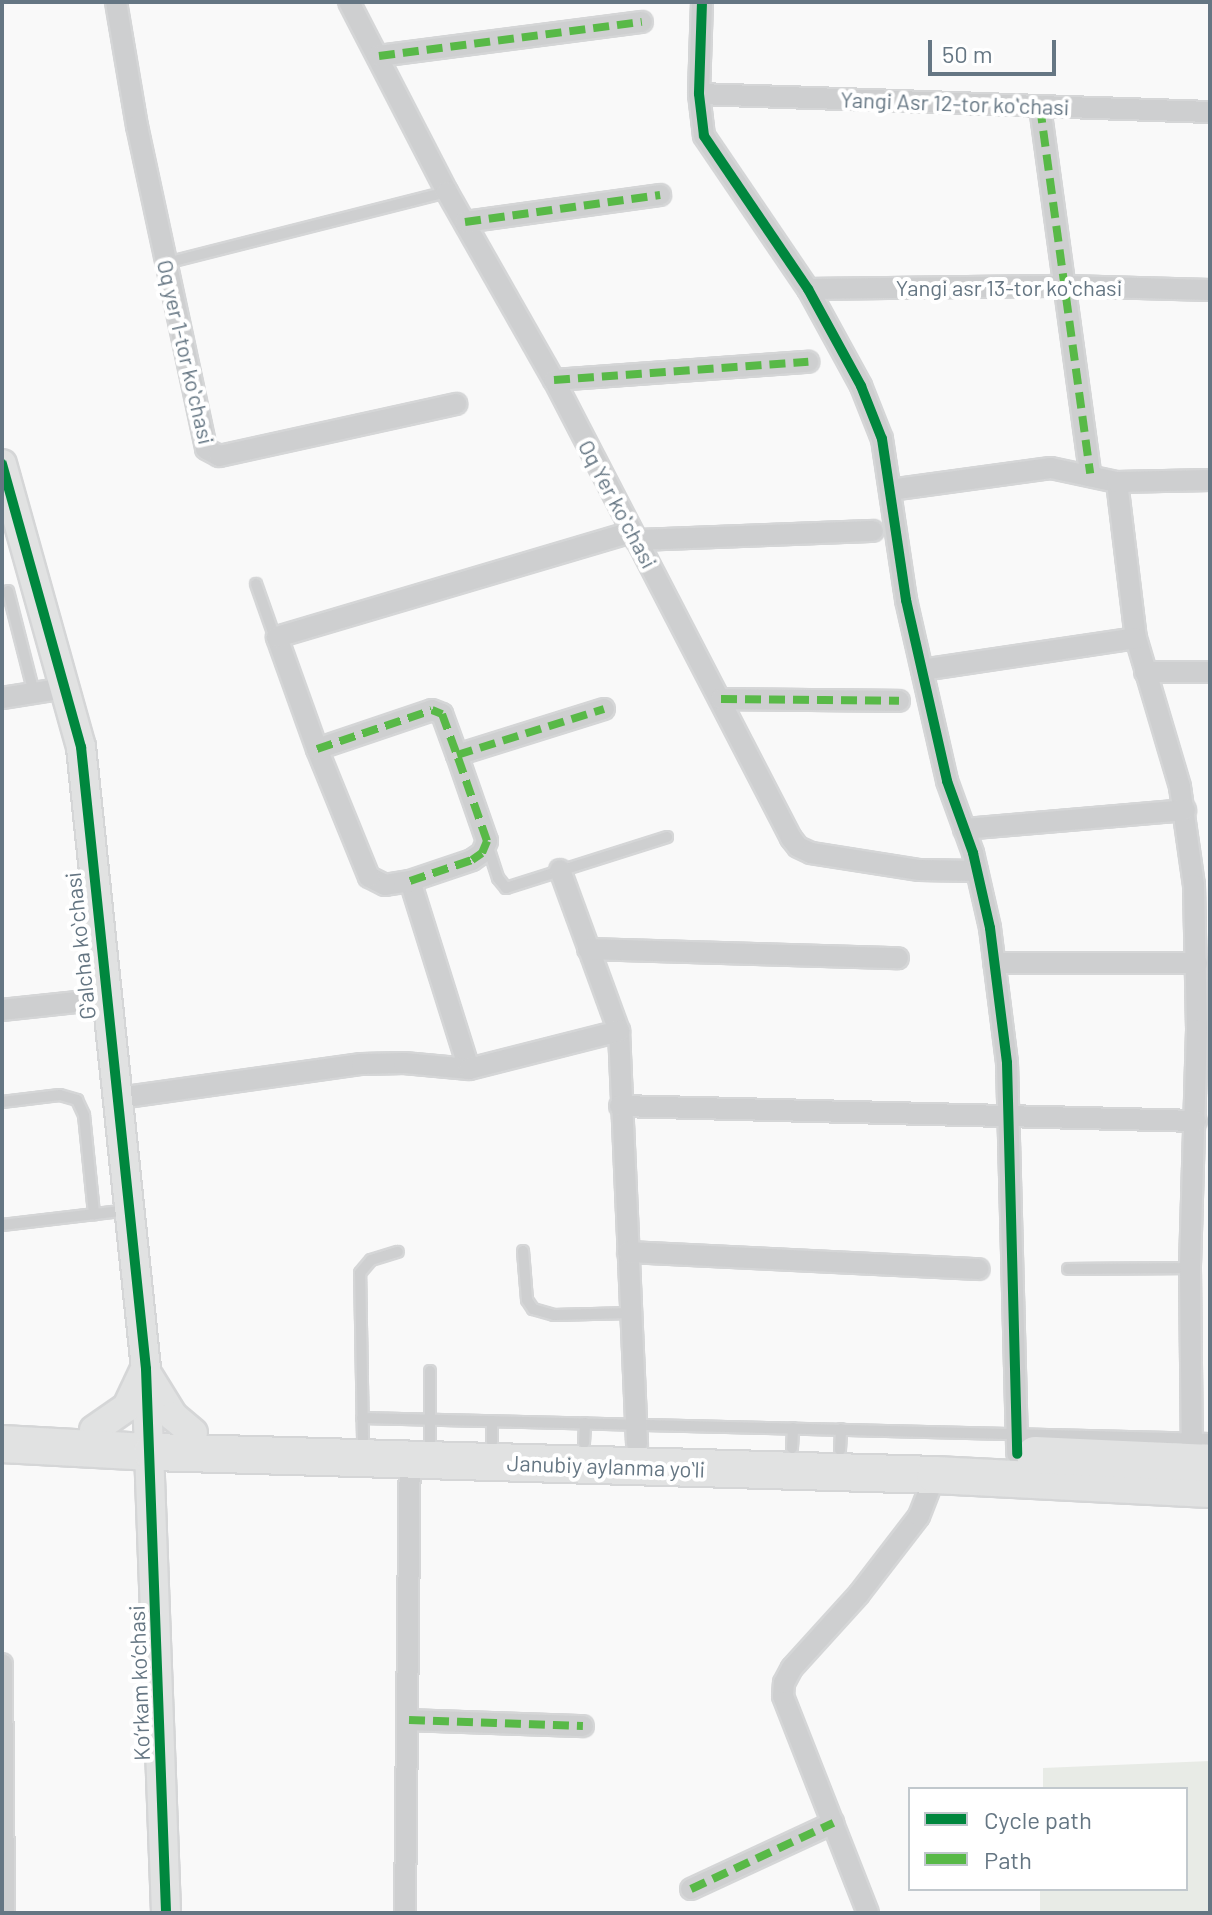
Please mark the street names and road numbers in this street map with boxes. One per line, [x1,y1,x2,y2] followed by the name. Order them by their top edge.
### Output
[840,86,1070,120] street label: Yangi Asr 12-tor koʻchasi
[152,257,220,447] street label: Oq yer 1-tor koʻchasi
[896,275,1122,301] street label: Yangi asr 13-tor koʻchasi
[573,435,663,573] street label: Oq Yer koʻchasi
[59,871,101,1021] street label: Gʻalcha koʻchasi
[506,1449,706,1483] street label: Janubiy aylanma yoʻli
[123,1605,155,1761] street label: Ko‘rkam ko‘chasi

